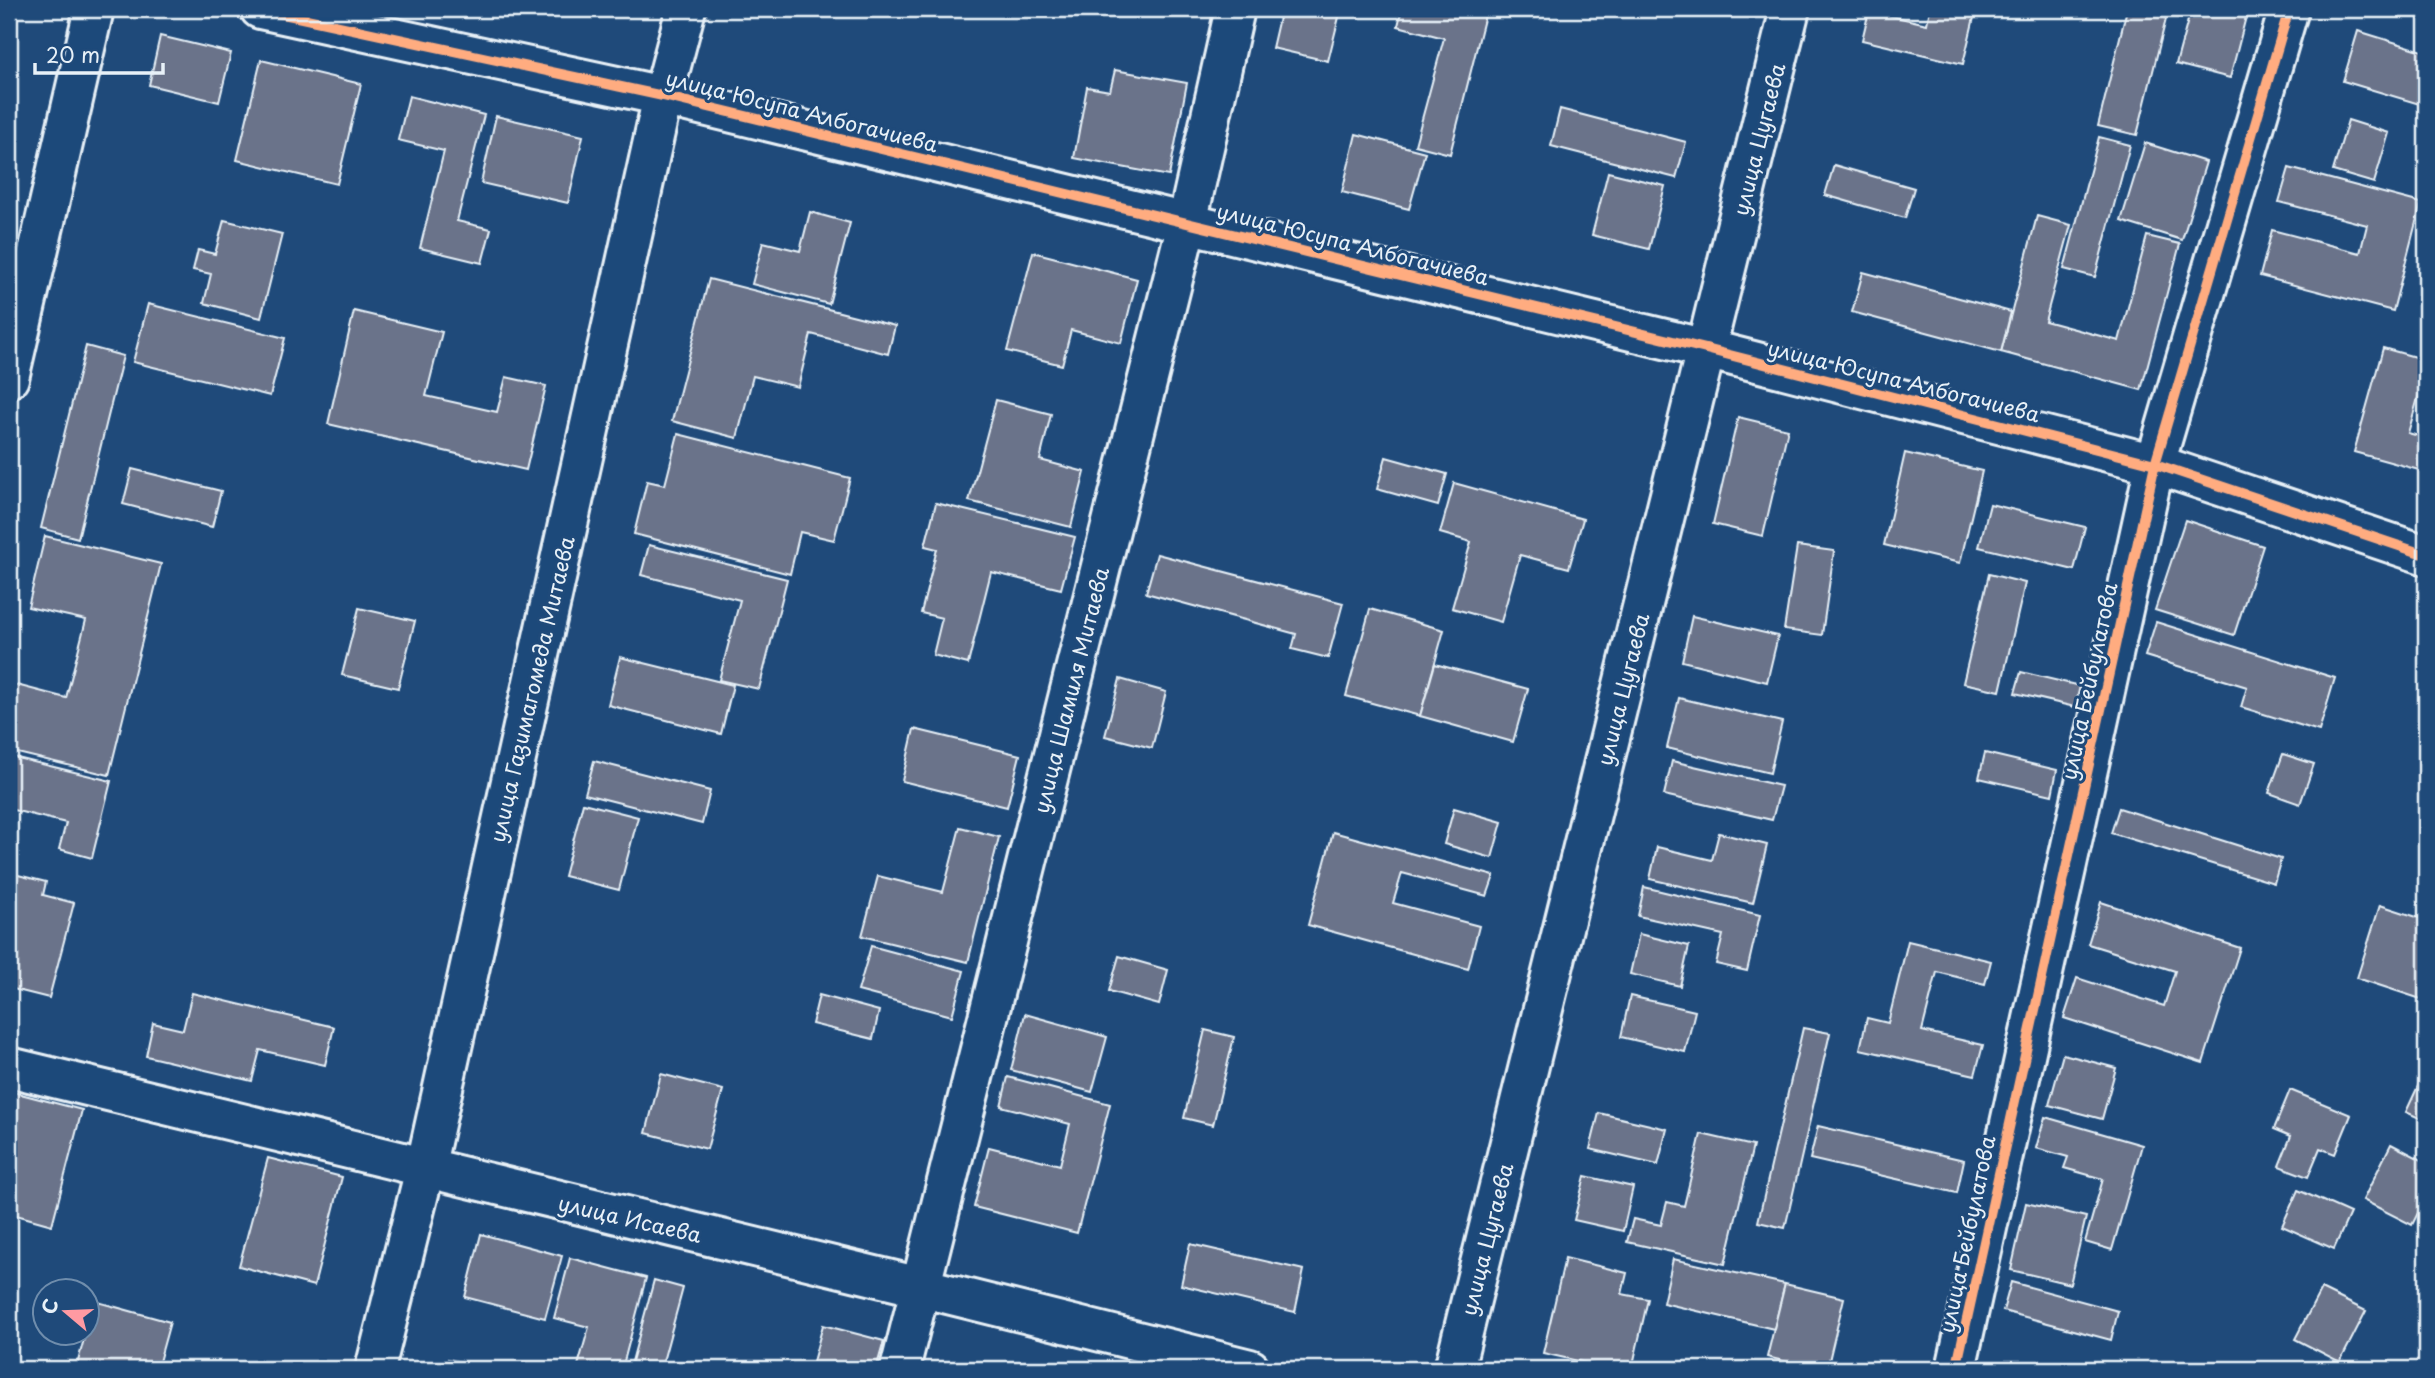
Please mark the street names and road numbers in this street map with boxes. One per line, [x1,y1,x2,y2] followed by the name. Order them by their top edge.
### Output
[1724,59,1792,219] street label: улица Цугаева
[662,61,942,159] street label: улица Юсупа Албогачиева
[1213,194,1493,292] street label: улица Юсупа Албогачиева
[1764,331,2044,429] street label: улица Юсупа Албогачиева
[480,533,582,845] street label: улица Газимагомеда Митаева
[1024,564,1116,816] street label: улица Шамиля Митаева
[2051,579,2125,783] street label: улица Бейбулатова
[1588,609,1656,769] street label: улица Цугаева
[1929,1132,2003,1336] street label: улица Бейбулатова
[1452,1159,1520,1319] street label: улица Цугаева
[555,1186,705,1250] street label: улица Исаева

